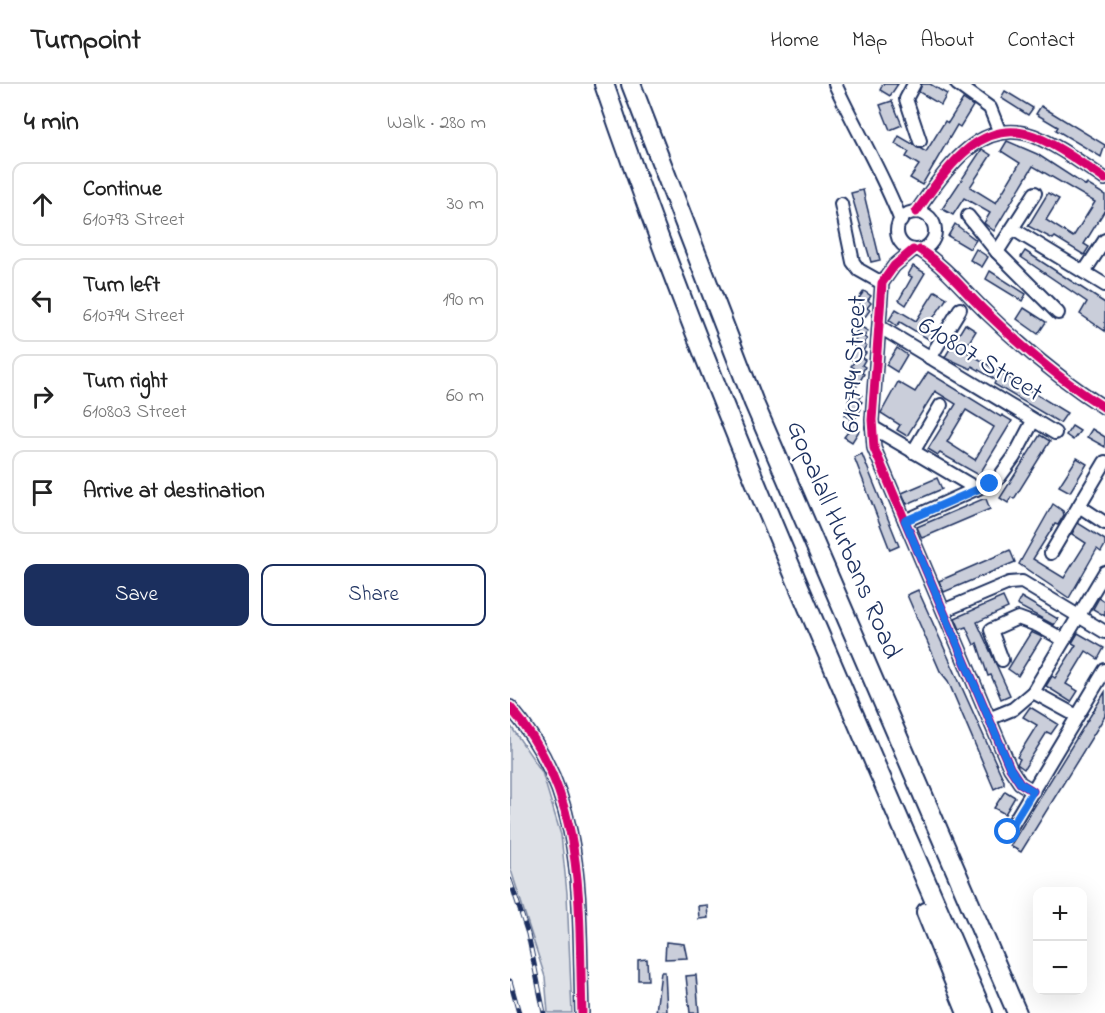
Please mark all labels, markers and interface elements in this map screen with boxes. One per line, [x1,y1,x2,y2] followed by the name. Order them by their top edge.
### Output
[30,21,141,62] text: Turnpoint
[770,26,819,56] text: Home
[852,26,887,56] text: Map
[920,26,974,56] text: About
[1007,26,1075,56] text: Contact
[24,104,79,142] text: 4 min
[387,109,486,138] text: Walk · 280 m
[83,174,162,206] text: Continue
[26,188,59,221] icon: ahead
[447,190,484,219] text: 30 m
[83,206,185,235] text: 610793 Street
[83,270,160,302] text: Turn left
[26,284,59,317] icon: left
[442,286,484,315] text: 190 m
[832,294,878,434] street label: 610794 Street
[83,302,185,331] text: 610794 Street
[910,307,1050,413] street label: 610807 Street
[83,366,168,398] text: Turn right
[26,380,59,413] icon: right
[446,382,484,411] text: 60 m
[83,398,187,427] text: 610803 Street
[775,415,911,665] street label: Gopalall Hurbans Road
[976,470,1002,496] route end
[26,476,59,509] icon: arrive
[83,476,265,508] text: Arrive at destination
[24,564,249,626] button: Save
[261,564,486,626] button: Share
[994,818,1020,844] route start
[1033,887,1087,995] map controls
[1033,887,1087,941] button: +
[1033,941,1087,995] button: −

